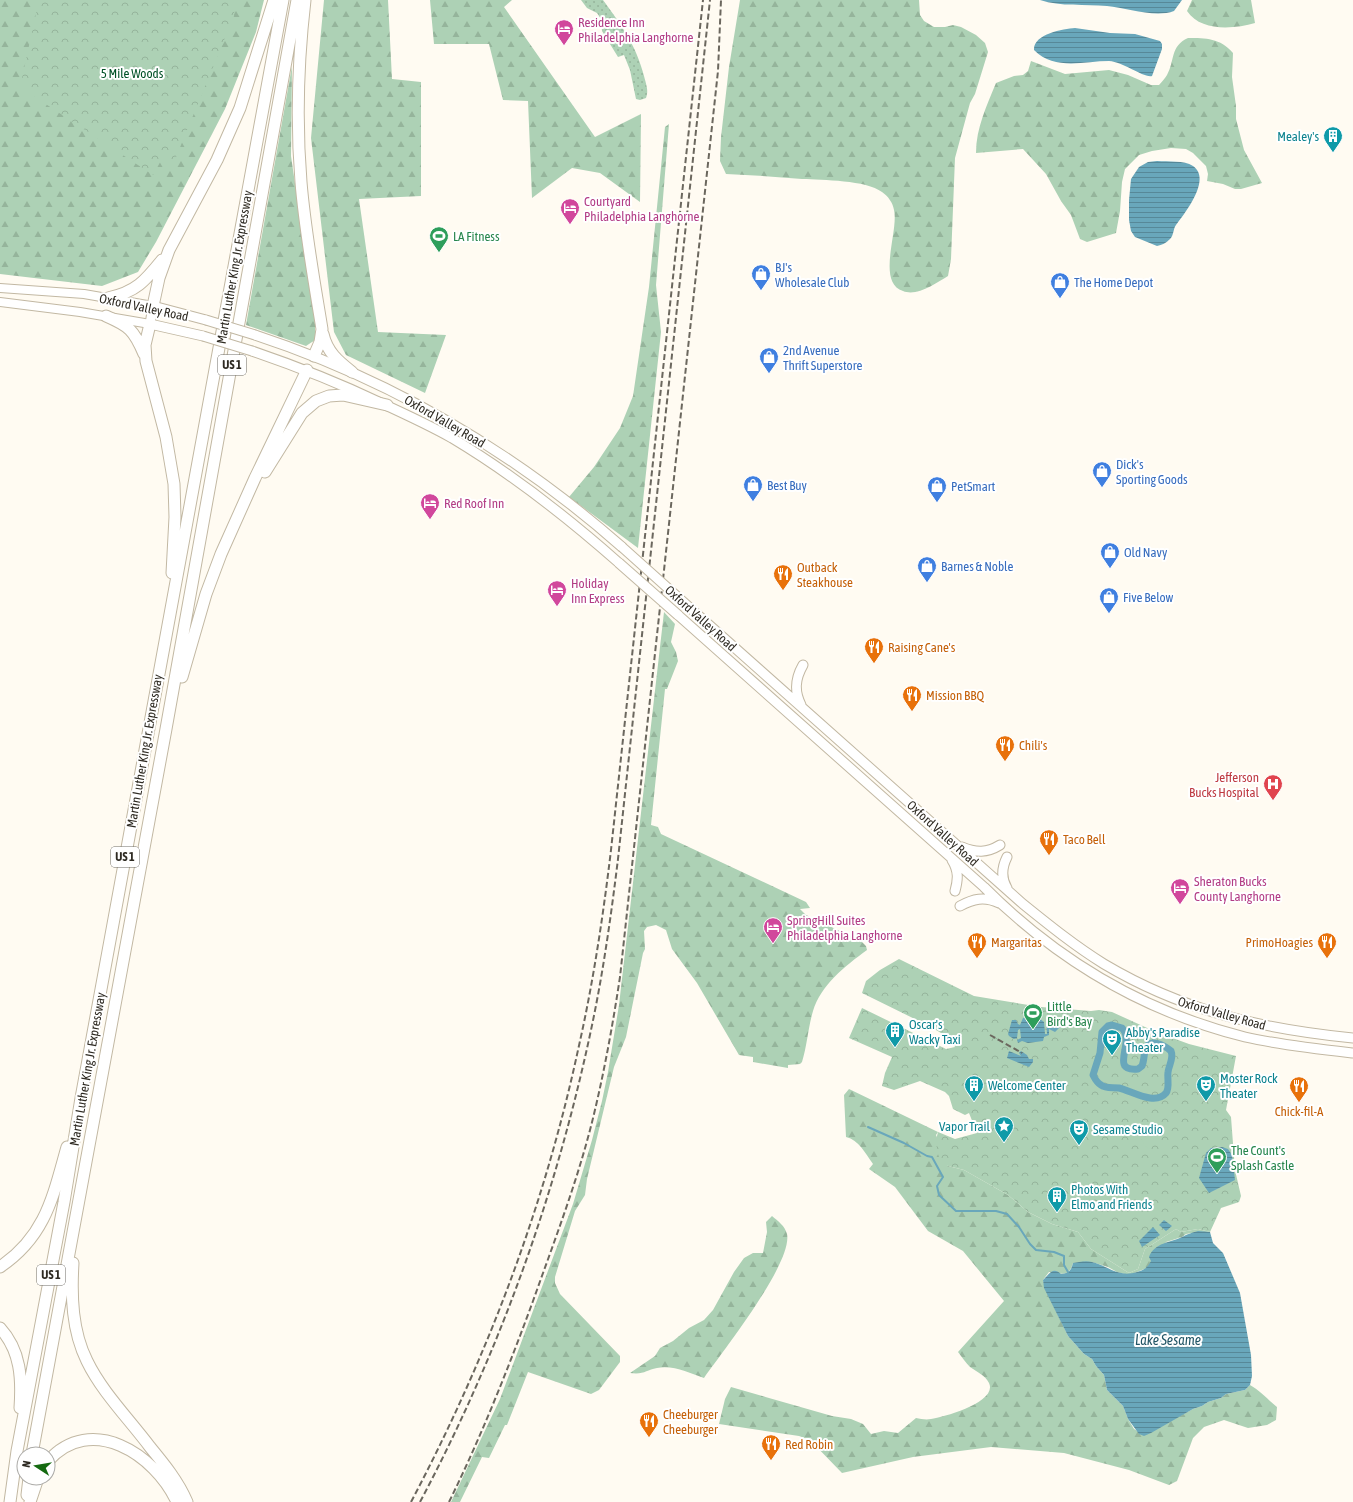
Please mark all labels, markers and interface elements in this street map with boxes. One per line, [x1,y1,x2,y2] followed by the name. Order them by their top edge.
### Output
[578,15,693,45] place label: Residence Inn Philadelphia Langhorne
[553,18,575,46] hotel icon: Residence Inn Philadelphia Langhorne
[101,66,164,81] park label: 5 Mile Woods
[1322,125,1344,153] building icon: Mealey's
[1277,129,1319,144] place label: Mealey's
[214,189,256,345] street label: Martin Luther King Jr. Expressway
[584,194,699,224] place label: Courtyard Philadelphia Langhorne
[559,197,581,225] hotel icon: Courtyard Philadelphia Langhorne
[428,225,450,253] sports icon: LA Fitness
[453,229,500,244] place label: LA Fitness
[775,260,849,290] place label: BJ's Wholesale Club
[750,263,772,291] shop icon: BJ's Wholesale Club
[1049,271,1071,299] shop icon: The Home Depot
[1074,275,1154,290] place label: The Home Depot
[98,291,190,324] street label: Oxford Valley Road
[783,343,862,373] place label: 2nd Avenue Thrift Superstore
[758,346,780,374] shop icon: 2nd Avenue Thrift Superstore
[218,355,246,375] road number: US 1
[402,392,488,451] street label: Oxford Valley Road
[1116,457,1188,487] place label: Dick's Sporting Goods
[1091,460,1113,488] shop icon: Dick's Sporting Goods
[742,474,764,502] shop icon: Best Buy
[926,475,948,503] shop icon: PetSmart
[767,478,808,493] place label: Best Buy
[951,479,995,494] place label: PetSmart
[419,492,441,520] hotel icon: Red Roof Inn
[444,496,504,511] place label: Red Roof Inn
[1099,541,1121,569] shop icon: Old Navy
[1124,545,1168,560] place label: Old Navy
[916,555,938,583] shop icon: Barnes & Noble
[941,559,1013,574] place label: Barnes & Noble
[797,560,853,590] place label: Outback Steakhouse
[772,563,794,591] restaurant icon: Outback Steakhouse
[571,576,625,606] place label: Holiday Inn Express
[546,579,568,607] hotel icon: Holiday Inn Express
[662,582,739,654] street label: Oxford Valley Road
[1098,586,1120,614] shop icon: Five Below
[1123,590,1173,605] place label: Five Below
[863,636,885,664] restaurant icon: Raising Cane's
[888,640,956,655] place label: Raising Cane's
[124,673,166,829] street label: Martin Luther King Jr. Expressway
[901,684,923,712] restaurant icon: Mission BBQ
[926,688,984,703] place label: Mission BBQ
[994,734,1016,762] restaurant icon: Chili's
[1019,738,1048,753] place label: Chili's
[1189,770,1260,800] place label: Jefferson Bucks Hospital
[1262,773,1284,801] hospital icon: Jefferson Bucks Hospital
[904,797,981,869] street label: Oxford Valley Road
[1038,828,1060,856] restaurant icon: Taco Bell
[1063,832,1106,847] place label: Taco Bell
[111,847,139,867] road number: US 1
[1194,874,1281,904] place label: Sheraton Bucks County Langhorne
[1169,877,1191,905] hotel icon: Sheraton Bucks County Langhorne
[787,913,902,943] place label: SpringHill Suites Philadelphia Langhorne
[762,916,784,944] hotel icon: SpringHill Suites Philadelphia Langhorne
[966,931,988,959] restaurant icon: Margaritas
[1316,931,1338,959] restaurant icon: PrimoHoagies
[991,935,1042,950] place label: Margaritas
[1246,935,1313,950] place label: PrimoHoagies
[67,991,109,1147] street label: Martin Luther King Jr. Expressway
[1176,994,1268,1033] street label: Oxford Valley Road
[1047,999,1093,1029] place label: Little Bird's Bay
[1022,1002,1044,1030] sports icon: Little Bird's Bay
[909,1017,961,1047] place label: Oscar's Wacky Taxi
[884,1020,906,1048] building icon: Oscar's Wacky Taxi
[1126,1025,1200,1055] place label: Abby's Paradise Theater
[1101,1028,1123,1056] theatre icon: Abby's Paradise Theater
[1220,1071,1278,1101] place label: Moster Rock Theater
[963,1074,985,1102] building icon: Welcome Center
[1195,1074,1217,1102] theatre icon: Moster Rock Theater
[1288,1075,1310,1103] restaurant icon: Chick-fil-A
[988,1078,1066,1093] place label: Welcome Center
[1275,1104,1324,1119] place label: Chick-fil-A
[993,1115,1015,1143] place icon: Vapor Trail
[1068,1118,1090,1146] theatre icon: Sesame Studio
[939,1119,991,1134] place label: Vapor Trail
[1093,1122,1163,1137] place label: Sesame Studio
[1231,1143,1294,1173] place label: The Count's Splash Castle
[1206,1146,1228,1174] sports icon: The Count's Splash Castle
[1071,1182,1153,1212] place label: Photos With Elmo and Friends
[1046,1185,1068,1213] building icon: Photos With Elmo and Friends
[37,1265,65,1285] road number: US 1
[1135,1332,1201,1348] water label: Lake Sesame
[663,1407,718,1437] place label: Cheeburger Cheeburger
[638,1410,660,1438] restaurant icon: Cheeburger Cheeburger
[760,1433,782,1461] restaurant icon: Red Robin
[785,1437,833,1452] place label: Red Robin
[16,1446,56,1486] north arrow
[20,1459,33,1468] text: N

